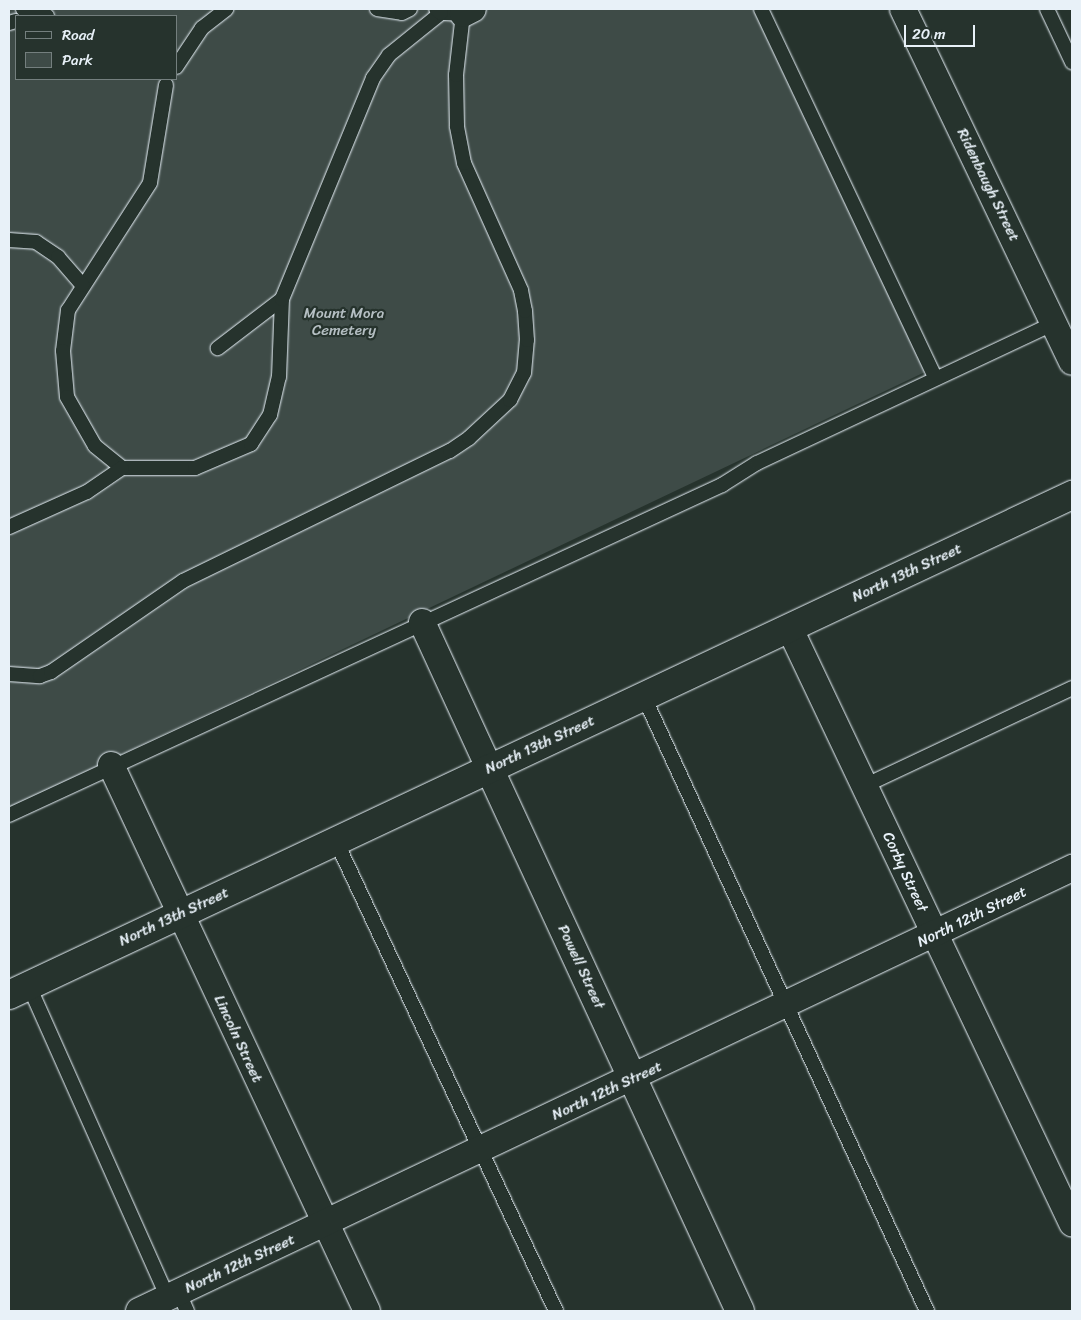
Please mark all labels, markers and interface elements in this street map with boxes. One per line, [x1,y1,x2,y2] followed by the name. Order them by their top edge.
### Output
[15,15,178,80] legend
[906,15,977,47] scale bar
[912,21,946,47] text: 20 m
[62,22,94,48] text: Road
[62,47,93,73] text: Park
[953,126,1023,244] street label: Ridenbaugh Street
[304,304,384,339] park label: Mount Mora Cemetery
[849,540,965,606] street label: North 13th Street
[482,712,598,778] street label: North 13th Street
[879,829,931,915] street label: Corby Street
[914,883,1030,951] street label: North 12th Street
[116,884,232,950] street label: North 13th Street
[554,922,608,1012] street label: Powell Street
[210,993,266,1085] street label: Lincoln Street
[549,1058,665,1124] street label: North 12th Street
[182,1231,298,1297] street label: North 12th Street

